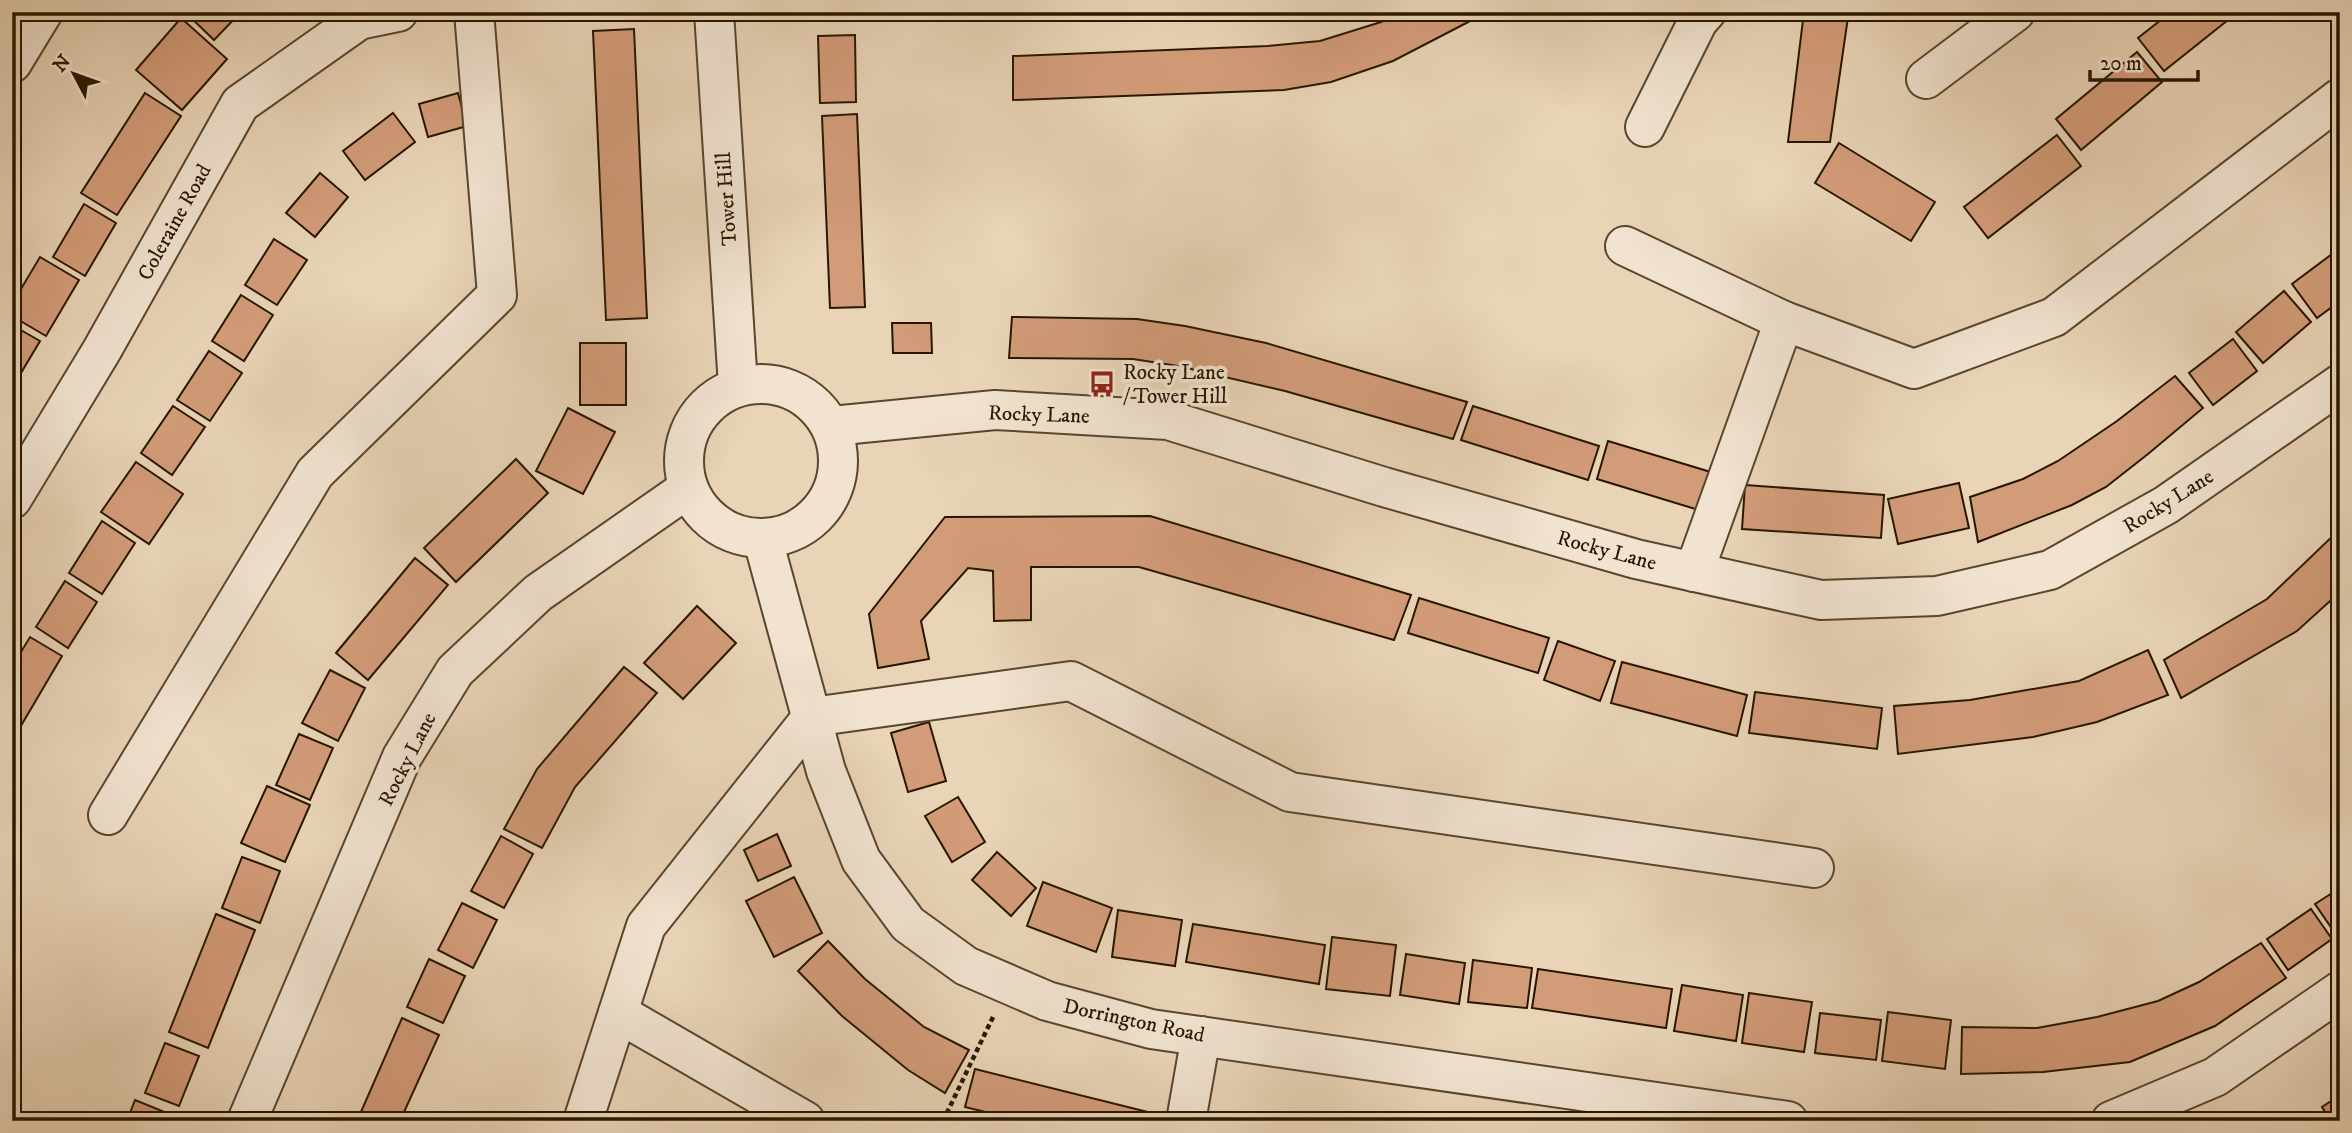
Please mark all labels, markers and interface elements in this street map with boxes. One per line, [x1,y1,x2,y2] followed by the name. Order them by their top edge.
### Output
[38,38,108,108] north arrow
[2090,38,2198,82] scale bar
[49,50,76,77] text: N
[2100,51,2142,77] text: 20 m
[711,150,743,247] street label: Tower Hill
[132,159,218,285] street label: Coleraine Road
[1123,360,1228,410] place label: Rocky Lane / Tower Hill
[1087,369,1117,399] bus stop icon: Rocky Lane / Tower Hill
[988,400,1091,430] street label: Rocky Lane
[2119,464,2219,540] street label: Rocky Lane
[1554,525,1659,577] street label: Rocky Lane
[373,708,443,811] street label: Rocky Lane
[1061,993,1207,1049] street label: Dorrington Road

